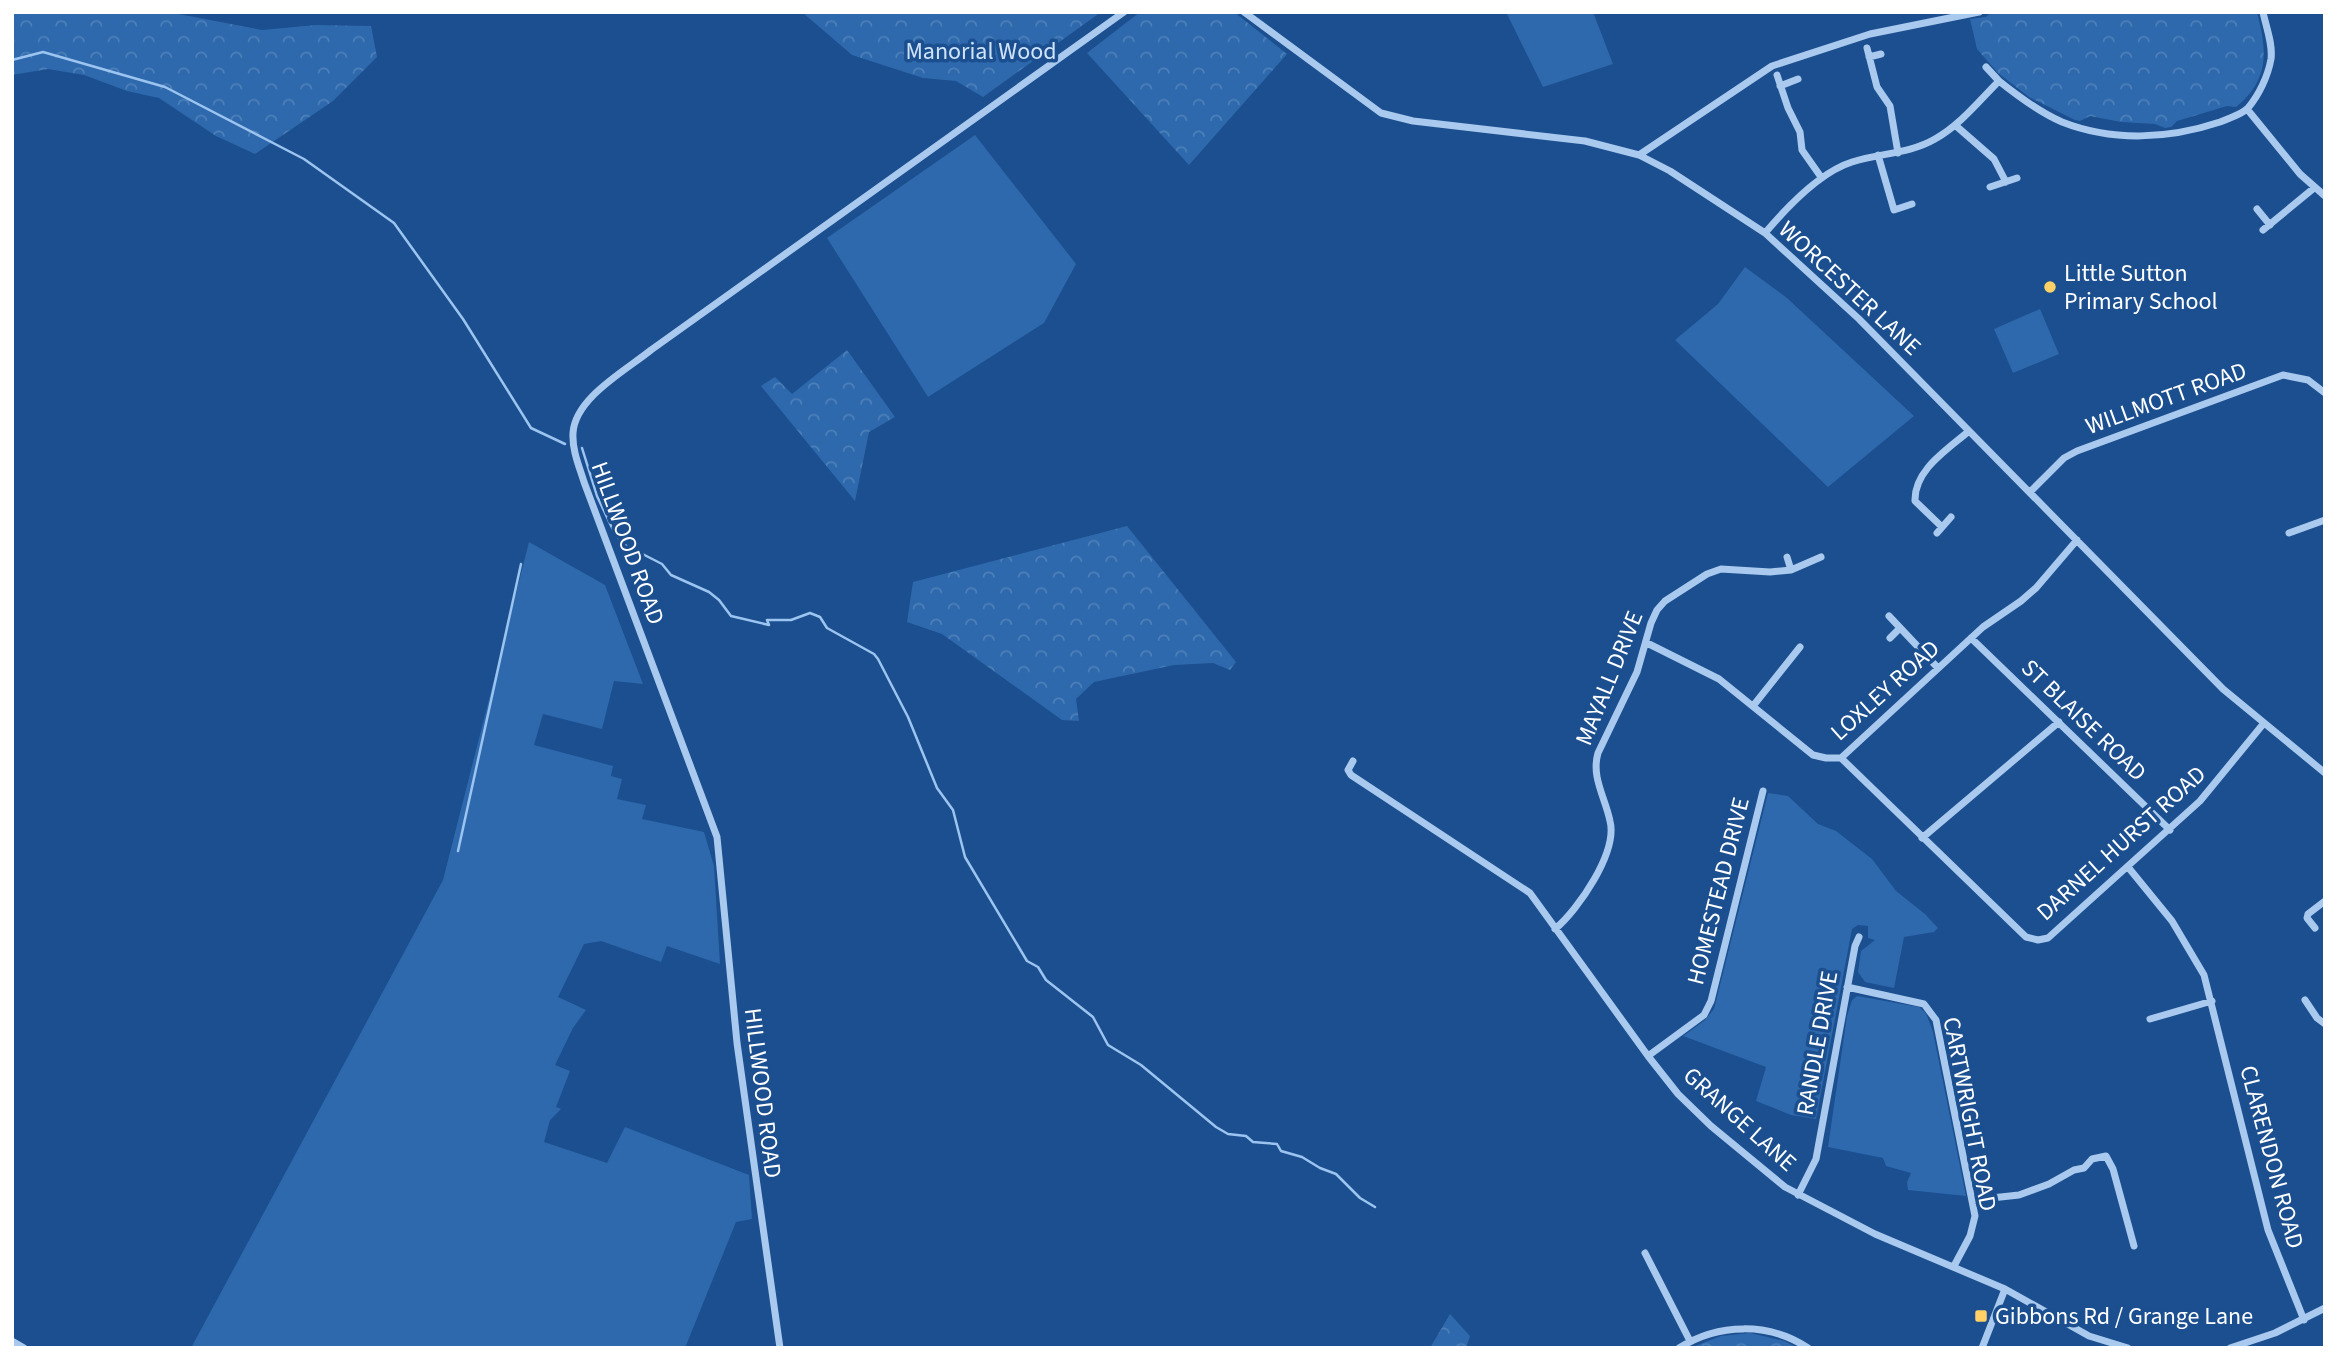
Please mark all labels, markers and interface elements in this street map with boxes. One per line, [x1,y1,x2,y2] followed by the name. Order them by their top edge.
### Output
[905,34,1057,69] park label: Manorial Wood
[1770,213,1929,364] street label: WORCESTER LANE
[2064,256,2218,319] place label: Little Sutton Primary School
[2042,279,2058,295] marker: Little Sutton Primary School
[2081,353,2252,444] street label: WILLMOTT ROAD
[582,457,673,630] street label: HILLWOOD ROAD
[1567,606,1652,751] street label: MAYALL DRIVE
[1823,632,1948,749] street label: LOXLEY ROAD
[2013,651,2154,789] street label: ST BLAISE ROAD
[2029,758,2214,929] street label: DARNEL HURST ROAD
[1678,794,1759,988] street label: HOMESTEAD DRIVE
[1788,968,1847,1118] street label: RANDLE DRIVE
[735,1006,790,1180] street label: HILLWOOD ROAD
[1934,1014,2005,1214] street label: CARTWRIGHT ROAD
[1675,1059,1804,1180] street label: GRANGE LANE
[2230,1062,2313,1253] street label: CLARENDON ROAD
[1995,1299,2253,1334] place label: Gibbons Rd / Grange Lane
[1973,1308,1989,1324] marker: Gibbons Rd / Grange Lane

